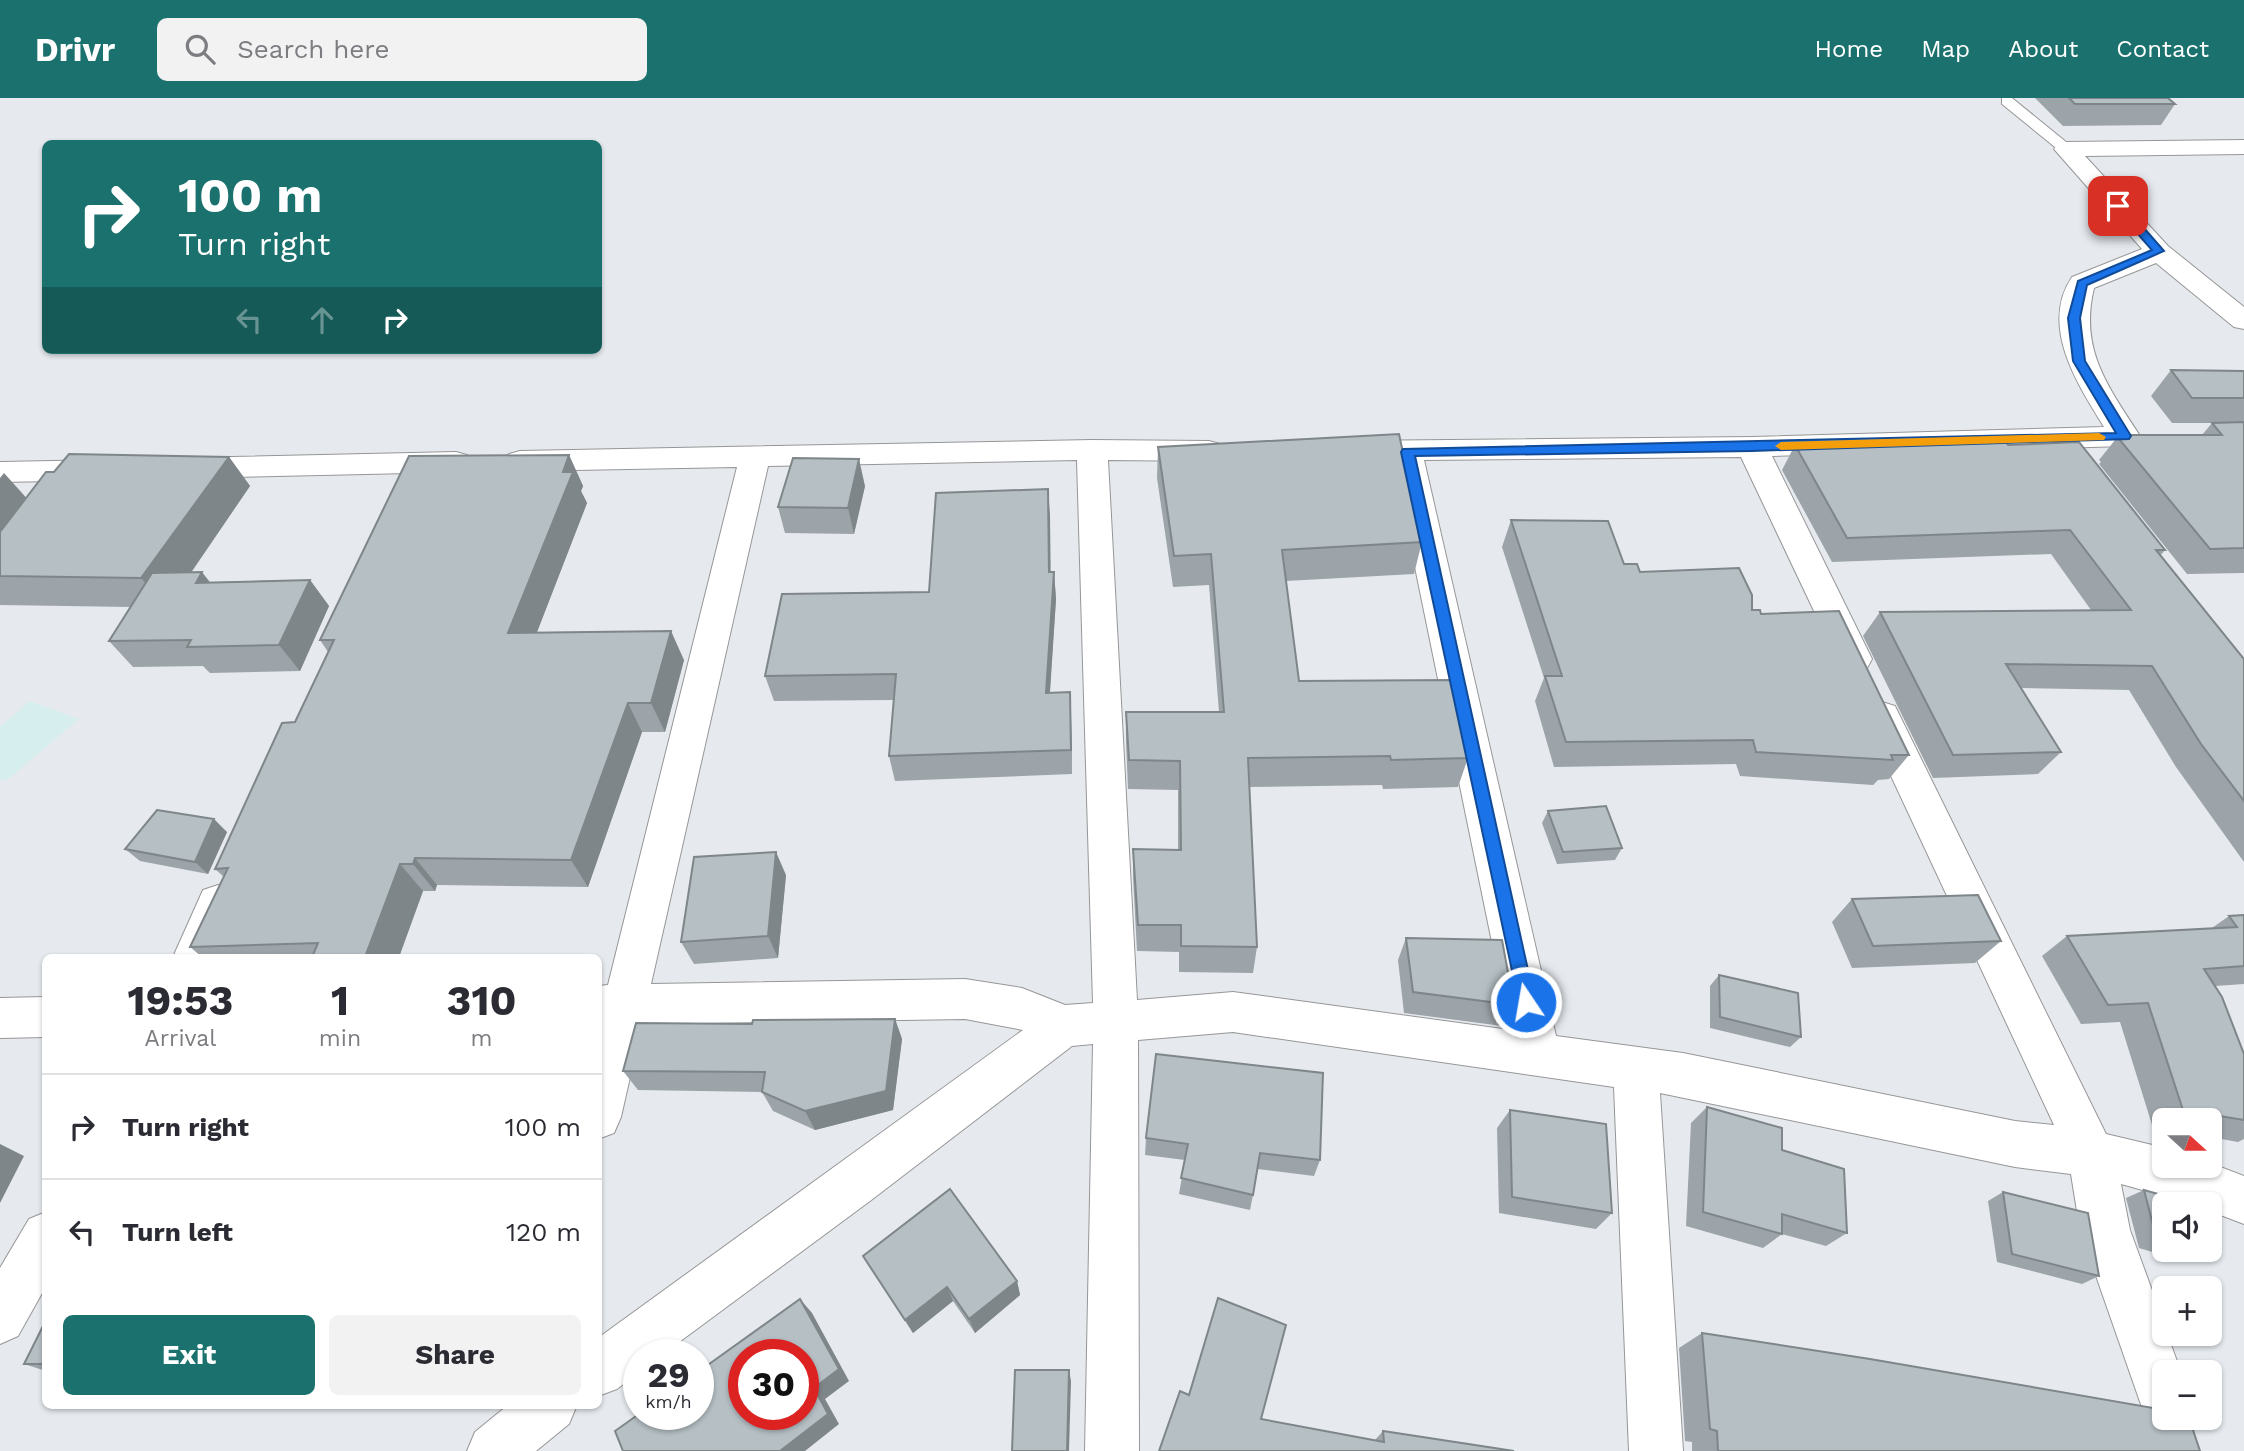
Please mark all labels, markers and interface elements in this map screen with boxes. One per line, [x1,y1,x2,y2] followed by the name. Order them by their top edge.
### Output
[157,18,647,81] search box
[35,30,115,69] text: Drivr
[181,30,219,68] icon: search
[237,34,390,64] text: Search here
[1815,35,1883,63] text: Home
[1921,35,1970,63] text: Map
[2008,35,2078,63] text: About
[2116,35,2209,63] text: Contact
[178,166,322,224] text: 100 m
[63,168,154,259] icon: right
[2088,176,2148,236] pin
[2099,187,2137,225] icon: arrive
[178,225,330,263] text: Turn right
[230,301,268,339] icon: left
[303,301,341,339] icon: ahead
[376,301,414,339] icon: right
[1489,965,1563,1039] position arrow
[127,976,233,1025] text: 19:53
[331,976,349,1025] text: 1
[447,976,517,1025] text: 310
[145,1025,216,1052] text: Arrival
[319,1025,361,1052] text: min
[471,1025,493,1052] text: m
[63,1108,101,1146] icon: right
[2152,1108,2222,1178] north arrow
[2152,1108,2222,1430] map controls
[122,1112,249,1142] text: Turn right
[505,1112,581,1142] text: 100 m
[2152,1192,2222,1262] button: sound
[63,1213,101,1251] icon: left
[122,1217,233,1247] text: Turn left
[506,1217,581,1247] text: 120 m
[2152,1276,2222,1346] button: +
[63,1315,315,1395] button: Exit
[329,1315,581,1395] button: Share
[728,1339,819,1430] speed limit sign: 30
[647,1354,690,1396] text: 29
[2152,1360,2222,1430] button: −
[645,1391,692,1412] text: km/h

